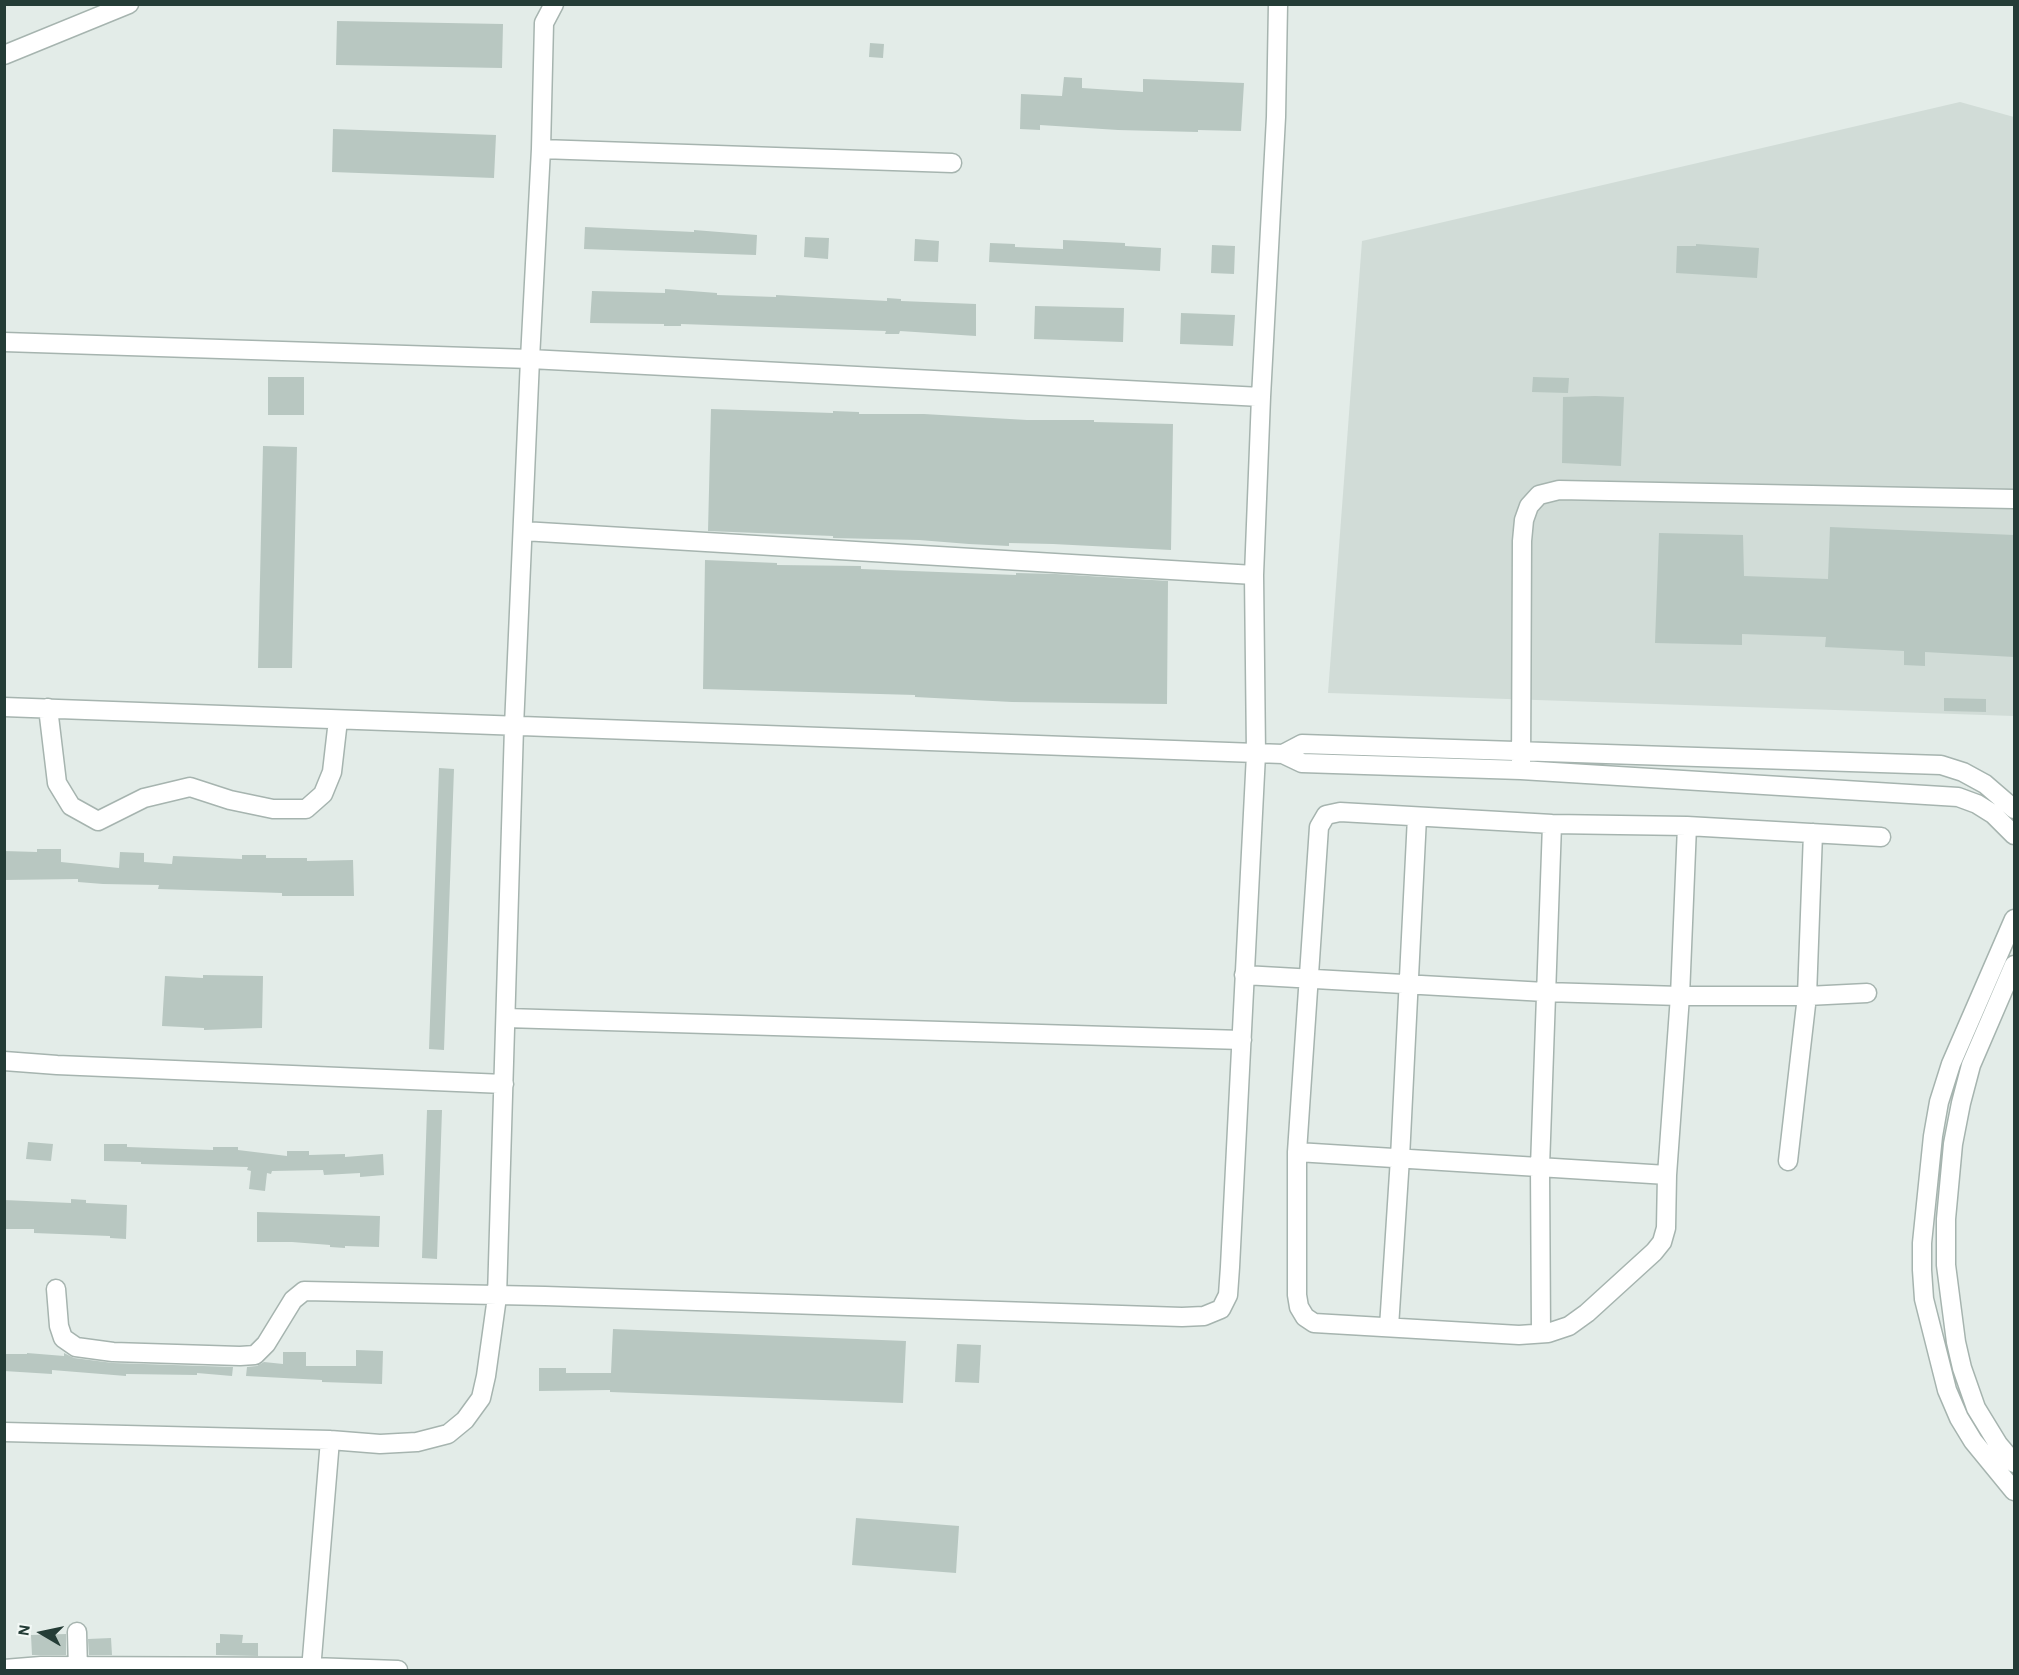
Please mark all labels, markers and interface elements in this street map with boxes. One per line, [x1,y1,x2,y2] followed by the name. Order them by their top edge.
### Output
[12,1603,72,1663] north arrow
[15,1623,33,1637] text: N

